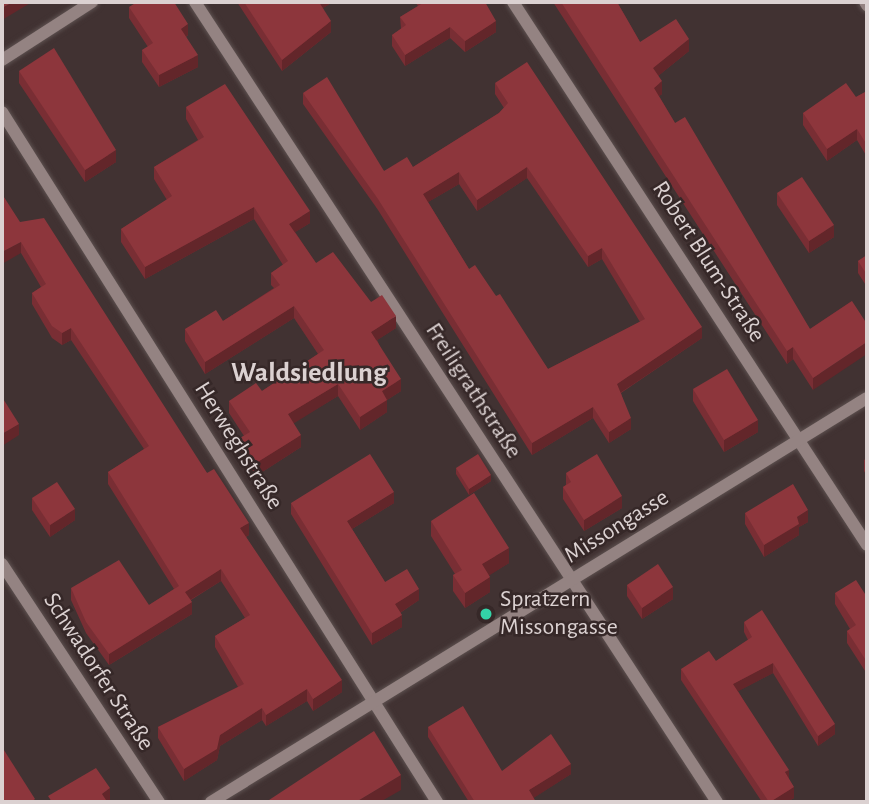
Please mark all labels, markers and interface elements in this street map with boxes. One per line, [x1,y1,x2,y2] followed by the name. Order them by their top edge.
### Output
[645,176,771,348] street label: Robert Blum-Straße
[419,318,527,464] street label: Freiligrathstraße
[231,356,387,390] district label: Waldsiedlung
[187,377,289,515] street label: Herweghstraße
[559,484,675,570] street label: Missongasse
[500,586,618,642] place label: Spratzern Missongasse
[36,588,160,756] street label: Schwadorfer Straße
[478,606,494,622] marker: Spratzern Missongasse

